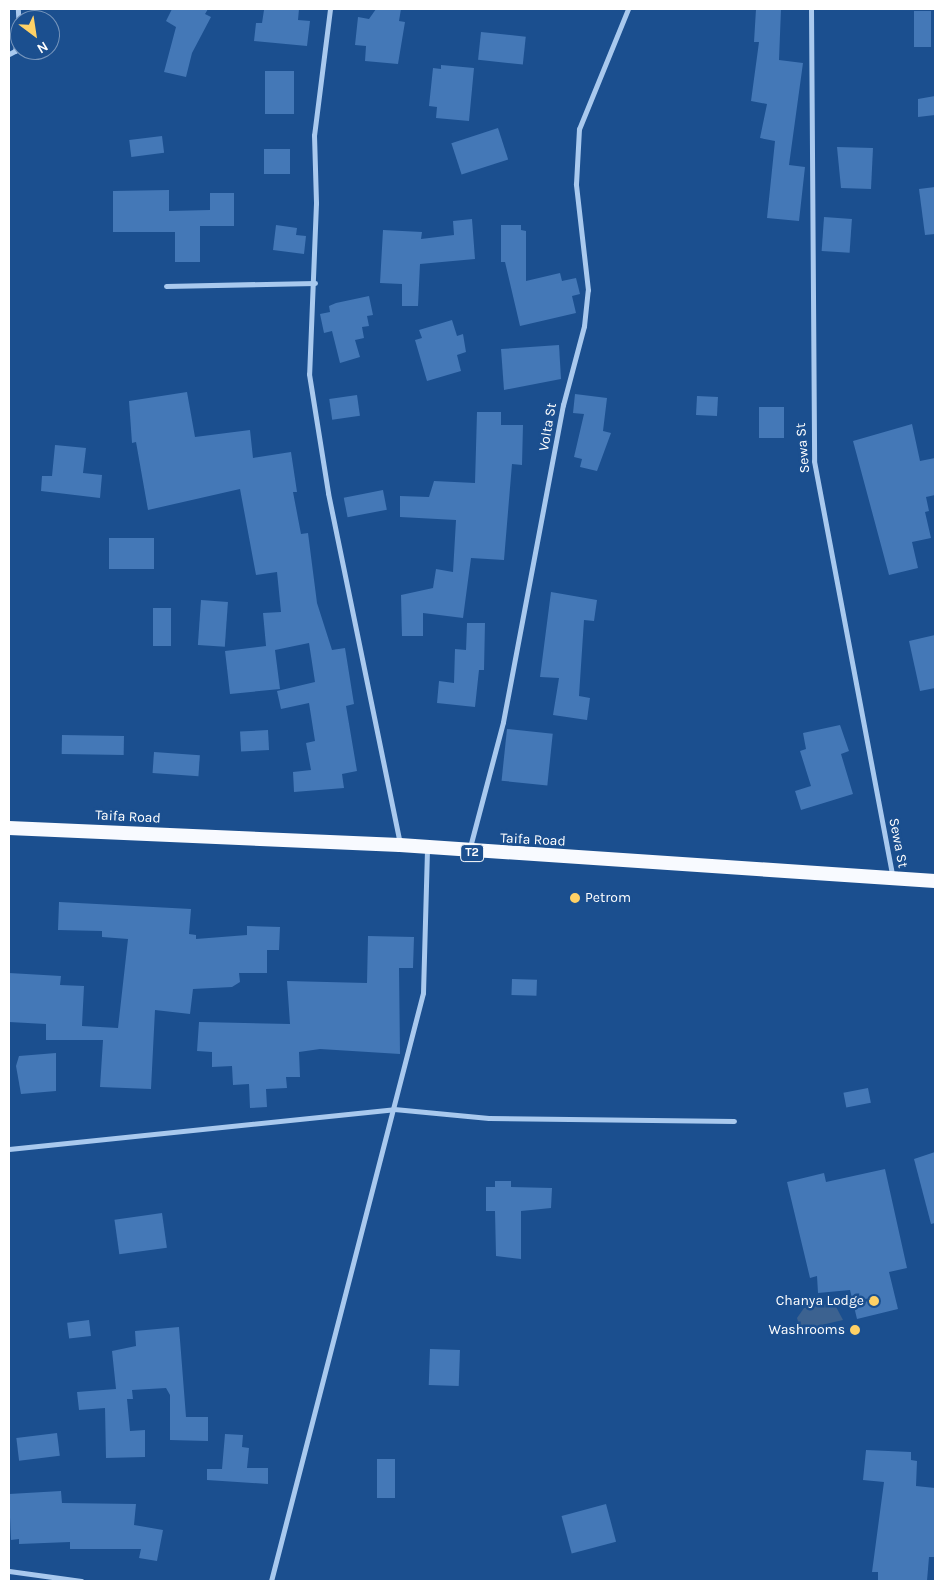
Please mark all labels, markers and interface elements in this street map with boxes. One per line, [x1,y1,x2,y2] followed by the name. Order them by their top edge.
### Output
[10,10,60,60] north arrow
[34,38,51,57] text: N
[535,401,561,453] street label: Volta St
[792,422,814,474] street label: Sewa St
[95,807,161,827] street label: Taifa Road
[885,817,911,869] street label: Sewa St
[500,830,566,850] street label: Taifa Road
[460,844,484,862] road number: T2
[585,890,631,906] place label: Petrom
[569,892,581,904] marker: Petrom
[776,1293,864,1309] place label: Chanya Lodge
[868,1295,880,1307] marker: Chanya Lodge
[769,1322,845,1338] place label: Washrooms
[849,1324,861,1336] marker: Washrooms

